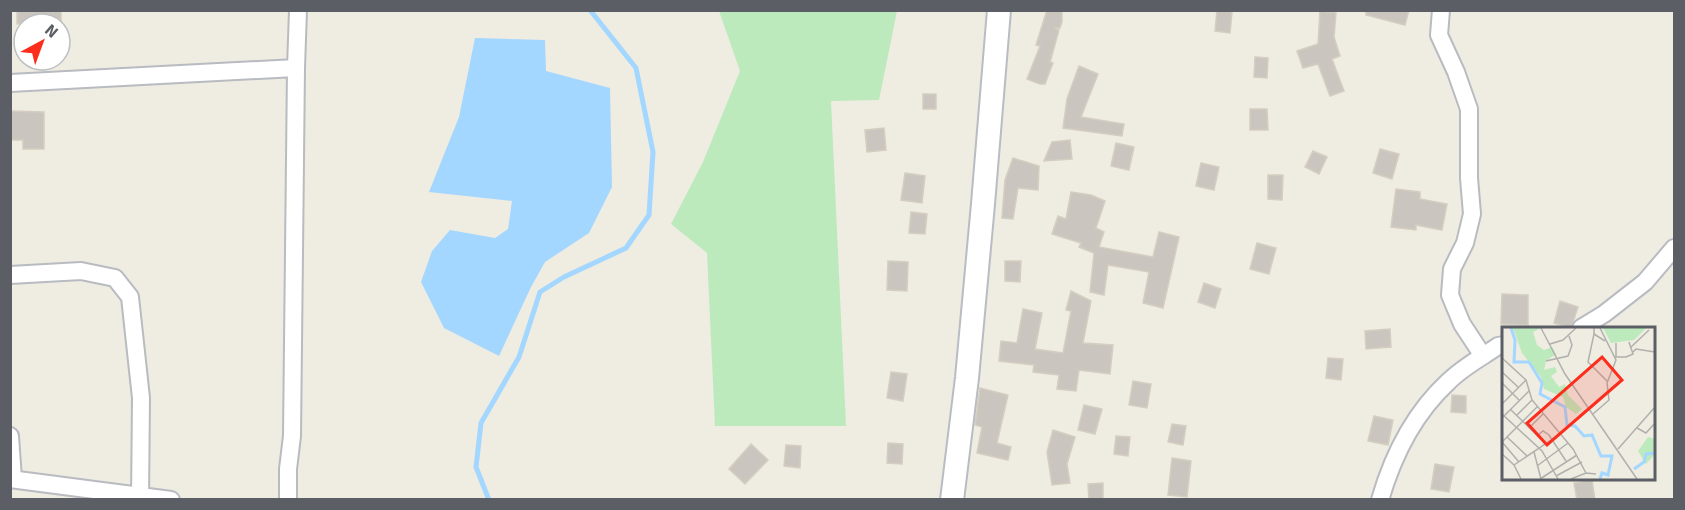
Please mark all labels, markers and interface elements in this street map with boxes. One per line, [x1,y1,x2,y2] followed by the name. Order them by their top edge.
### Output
[12,12,72,72] north arrow
[40,20,62,43] text: N
[1502,327,1655,480] inset map

